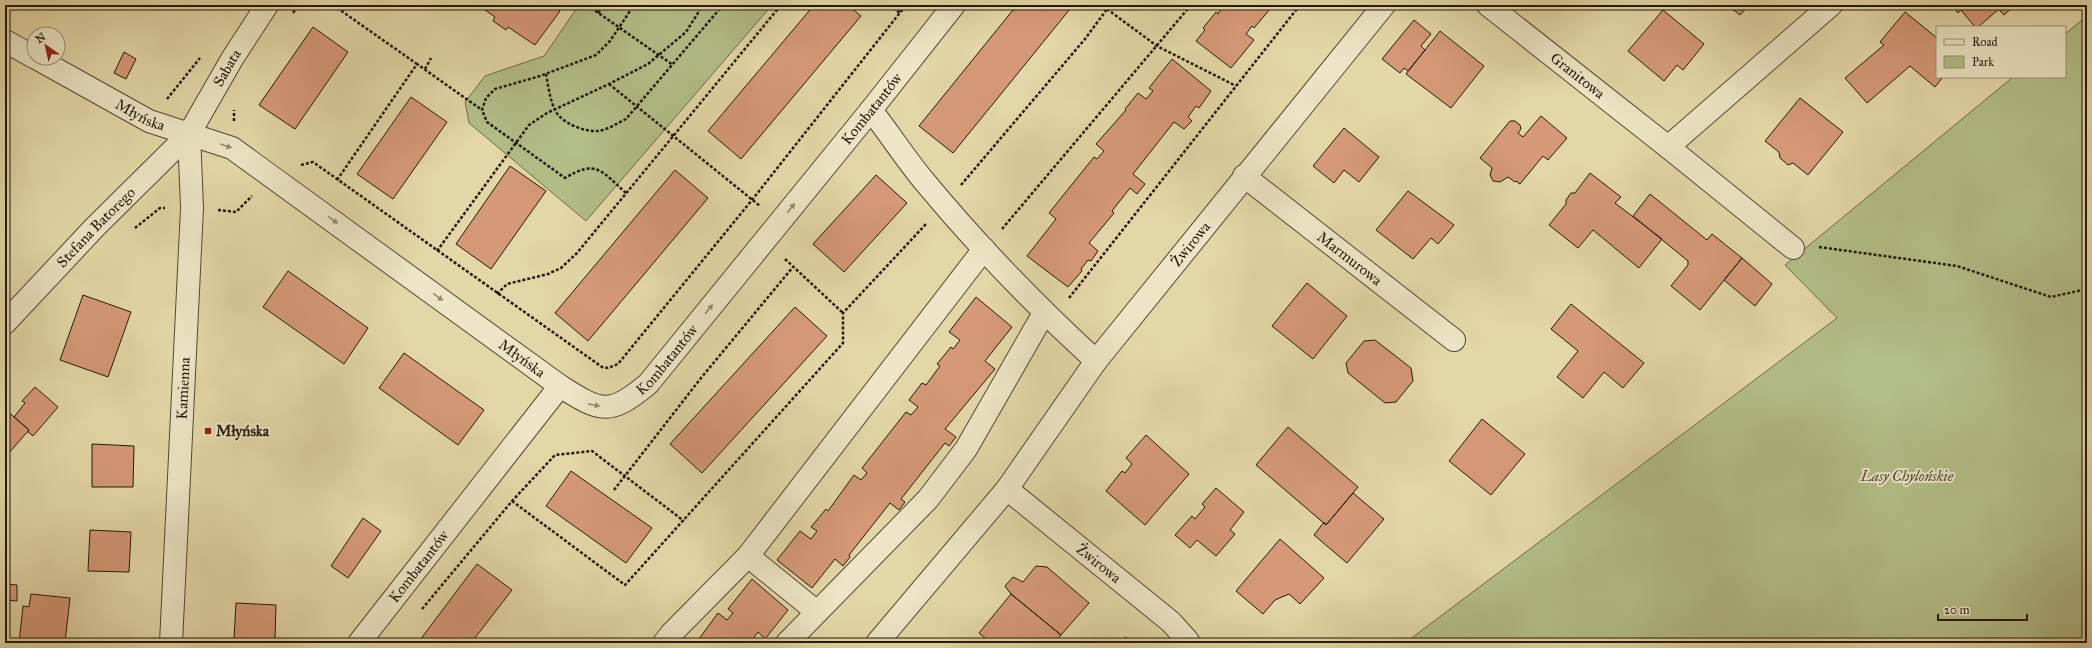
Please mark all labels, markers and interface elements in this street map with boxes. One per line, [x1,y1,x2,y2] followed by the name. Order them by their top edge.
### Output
[26,26,66,66] north arrow
[1936,26,2066,78] legend
[33,30,49,46] text: N
[1972,35,1998,49] text: Road
[209,45,245,90] street label: Sabata
[1547,49,1609,103] street label: Granitowa
[1972,55,1994,69] text: Park
[837,69,906,148] street label: Kombatantów
[112,95,168,135] street label: Młyńska
[221,143,233,149] one-way arrow
[53,183,139,271] street label: Stefana Batorego
[787,203,796,214] one-way arrow
[327,216,338,224] one-way arrow
[1167,217,1215,270] street label: Żwirowa
[1314,228,1386,290] street label: Marmurowa
[432,293,443,301] one-way arrow
[705,304,713,315] one-way arrow
[632,321,702,399] street label: Kombatantów
[495,336,549,382] street label: Młyńska
[173,356,194,420] street label: Kamienna
[588,402,600,408] one-way arrow
[216,422,270,441] place label: Młyńska
[203,426,213,436] marker: Młyńska
[1860,467,1954,485] park label: Lasy Chylońskie
[385,527,453,606] street label: Kombatantów
[1073,540,1125,587] street label: Żwirowa
[1938,596,2027,622] scale bar
[1944,603,1970,617] text: 20 m

